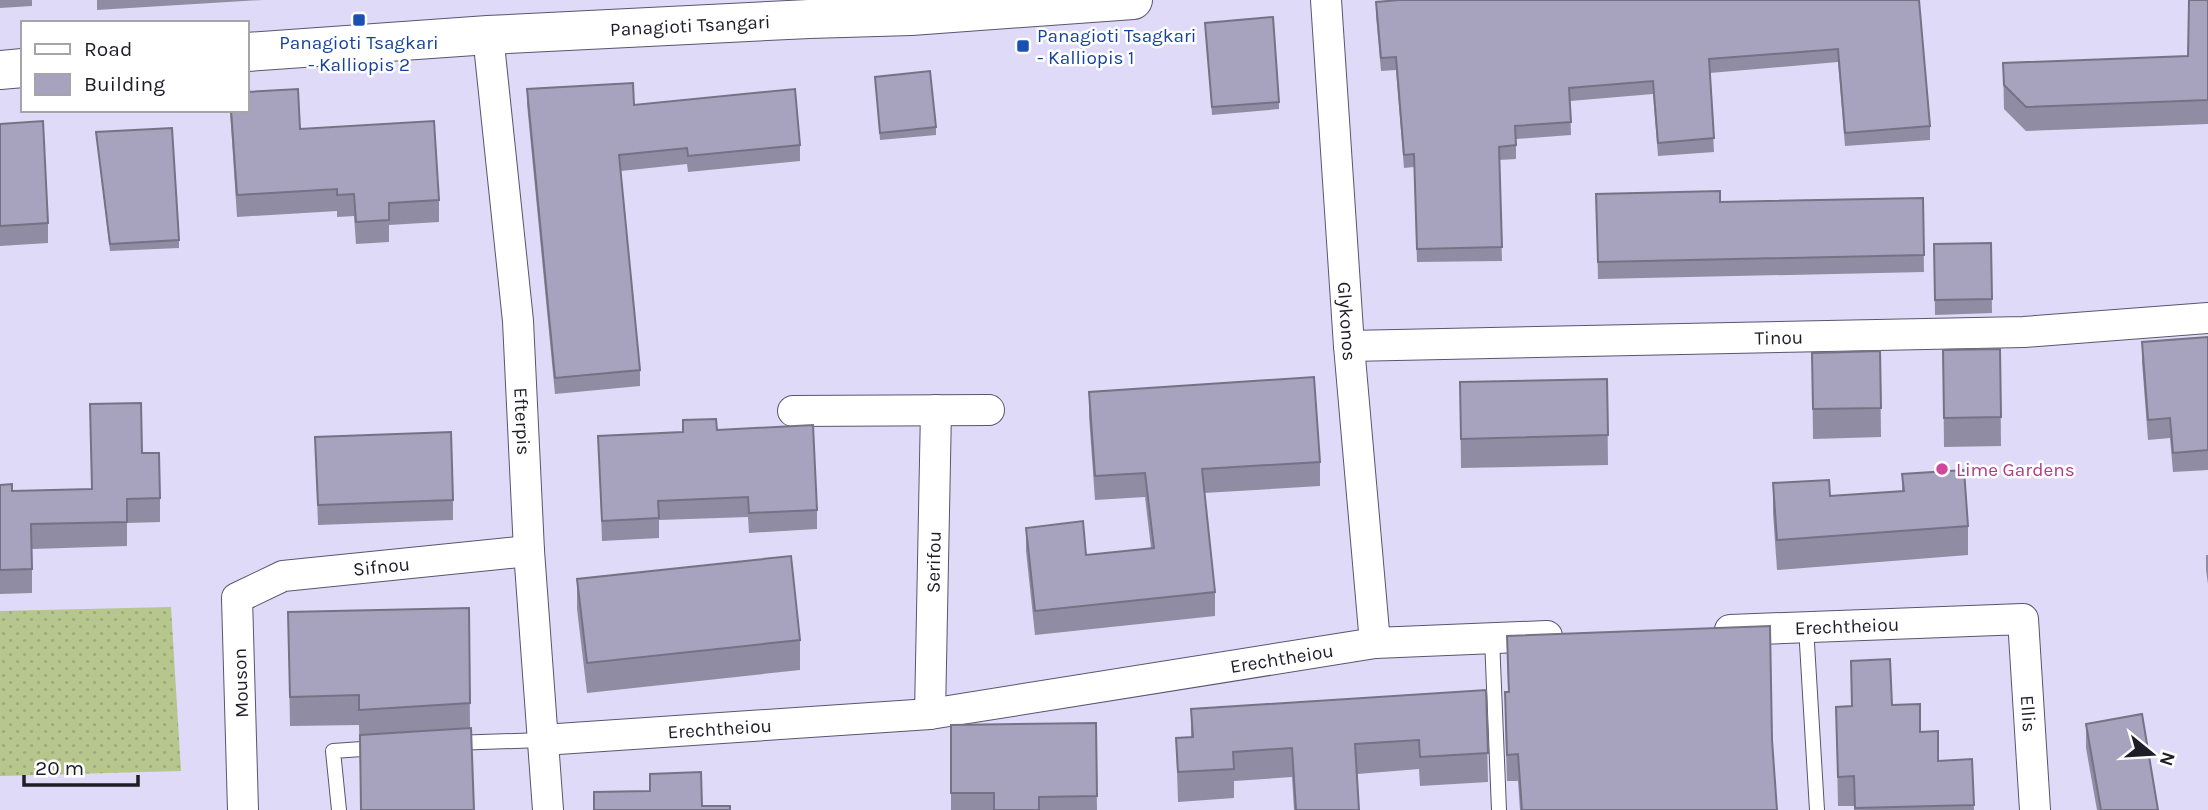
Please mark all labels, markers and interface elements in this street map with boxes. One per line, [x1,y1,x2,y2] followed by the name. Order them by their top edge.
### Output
[610,11,771,41] street label: Panagioti Tsangari
[351,12,367,28] marker: Panagioti Tsagkari - Kalliopis 2
[21,21,248,112] legend
[1037,25,1197,69] place label: Panagioti Tsagkari - Kalliopis 1
[279,32,439,76] place label: Panagioti Tsagkari - Kalliopis 2
[84,37,132,61] text: Road
[1015,38,1031,54] marker: Panagioti Tsagkari - Kalliopis 1
[84,72,165,96] text: Building
[1333,281,1360,362] street label: Glykonos
[1754,327,1803,350] street label: Tinou
[509,387,534,456] street label: Efterpis
[1956,459,2075,481] place label: Lime Gardens
[1934,461,1950,477] marker: Lime Gardens
[922,531,946,593] street label: Serifou
[352,553,411,581] street label: Sifnou
[1794,614,1900,640] street label: Erechtheiou
[1228,640,1335,678] street label: Erechtheiou
[229,648,253,718] street label: Mouson
[2016,695,2040,733] street label: Ellis
[667,715,773,744] street label: Erechtheiou
[2117,719,2187,789] north arrow
[24,744,138,788] scale bar
[2155,749,2180,769] text: N
[35,756,84,780] text: 20 m

